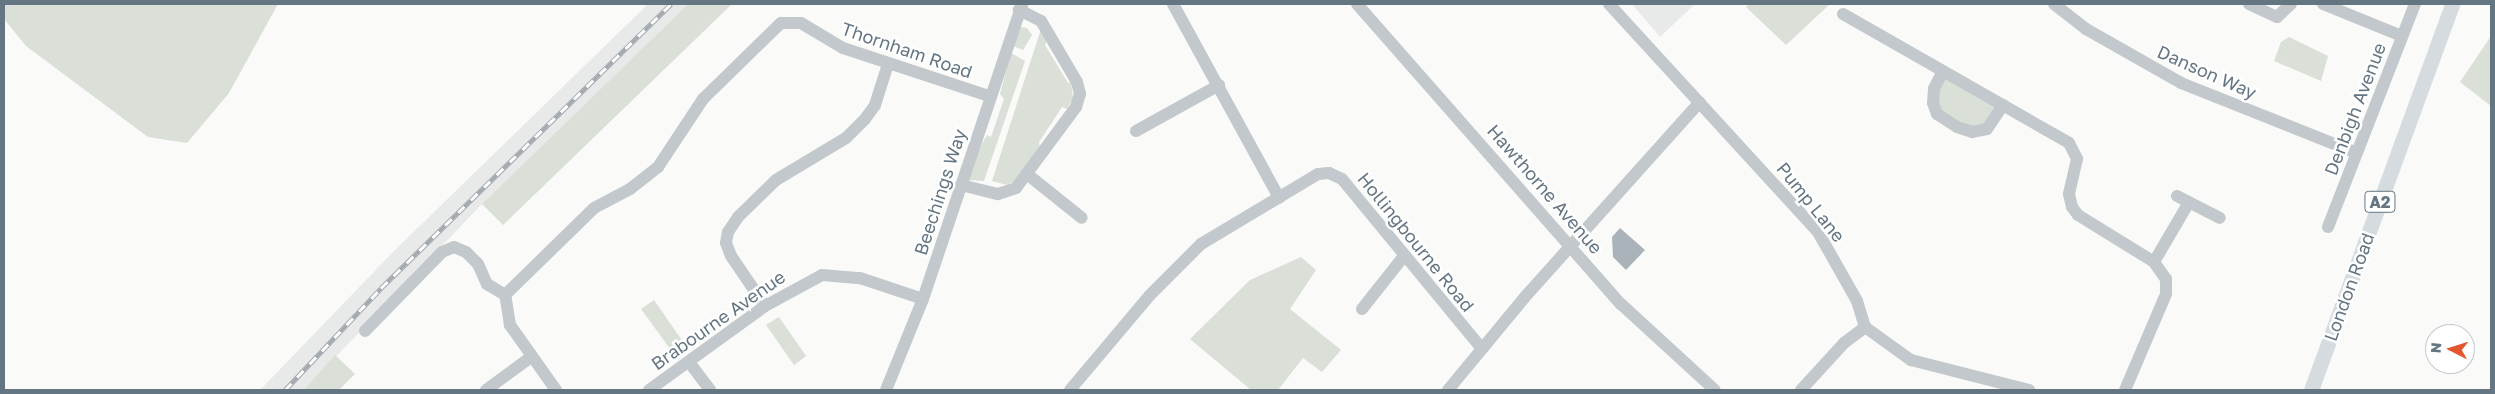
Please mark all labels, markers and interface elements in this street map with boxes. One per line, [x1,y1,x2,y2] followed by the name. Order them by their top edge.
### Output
[839,18,975,82] street label: Thornham Road
[2320,40,2390,178] street label: Denbigh Avenue
[2154,41,2260,103] street label: Danson Way
[1483,120,1607,258] street label: Hawthorne Avenue
[909,126,971,258] street label: Beechings Way
[1772,158,1850,246] street label: Pump Lane
[1353,168,1479,316] street label: Hollingbourne Road
[2364,188,2396,216] road number: A2
[2319,230,2379,344] street label: London Road
[647,266,789,374] street label: Brabourne Avenue
[2425,324,2475,374] north arrow
[2427,342,2444,354] text: N

